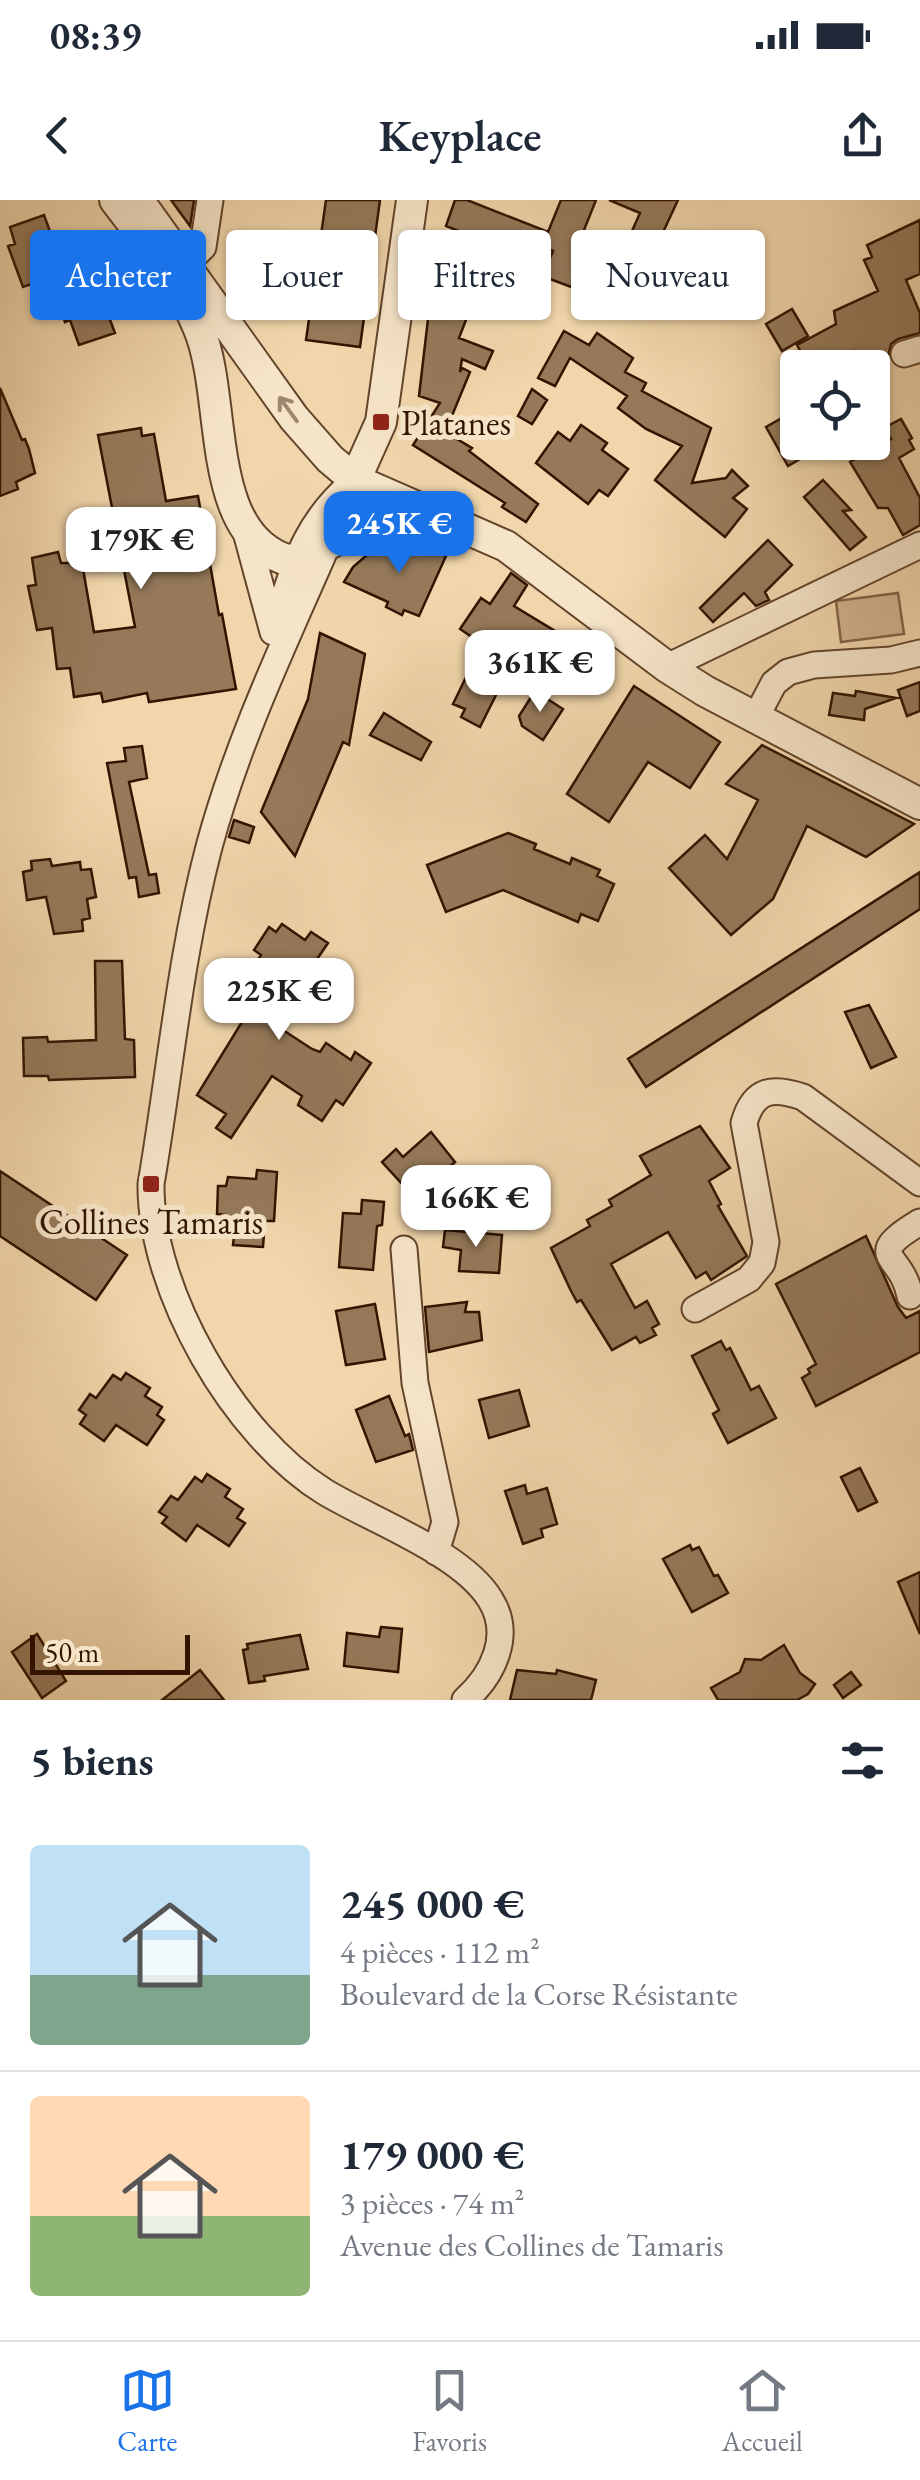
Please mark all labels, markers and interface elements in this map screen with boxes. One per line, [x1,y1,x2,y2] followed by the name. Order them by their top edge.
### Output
[50,11,141,60] text: 08:39
[378,106,542,164] text: Keyplace
[30,108,85,163] icon: back
[835,108,890,163] icon: share
[30,230,206,320] chip: Acheter
[226,230,378,320] chip: Louer
[398,230,551,320] chip: Filtres
[571,230,765,320] chip: Nouveau
[780,350,890,460] map controls
[780,350,890,460] button: locate
[278,396,299,423] one-way arrow
[401,400,511,445] place label: Platanes
[370,411,392,433] marker: Platanes
[318,491,480,576] pin: 245K €
[346,502,452,544] text: 245K €
[60,507,222,592] pin: 179K €
[88,518,194,560] text: 179K €
[459,630,621,715] pin: 361K €
[487,641,593,683] text: 361K €
[198,958,360,1043] pin: 225K €
[226,969,332,1011] text: 225K €
[395,1165,557,1250] pin: 166K €
[140,1173,162,1195] marker: Collines Tamaris
[423,1176,529,1218] text: 166K €
[39,1199,263,1244] place label: Collines Tamaris
[30,1630,190,1674] scale bar
[45,1634,99,1670] text: 50 m
[30,1733,154,1788] text: 5 biens
[835,1733,890,1788] icon: filters
[340,1876,524,1931] text: 245 000 €
[110,1885,230,2005] icon: home
[340,1931,540,1973] text: 4 pièces · 112 m²
[340,1973,738,2015] text: Boulevard de la Corse Résistante
[340,2127,524,2182] text: 179 000 €
[110,2136,230,2256] icon: home
[340,2182,524,2224] text: 3 pièces · 74 m²
[340,2224,724,2266] text: Avenue des Collines de Tamaris
[117,2363,177,2459] tab: Carte
[412,2363,487,2459] tab: Favoris
[722,2363,803,2459] tab: Accueil

